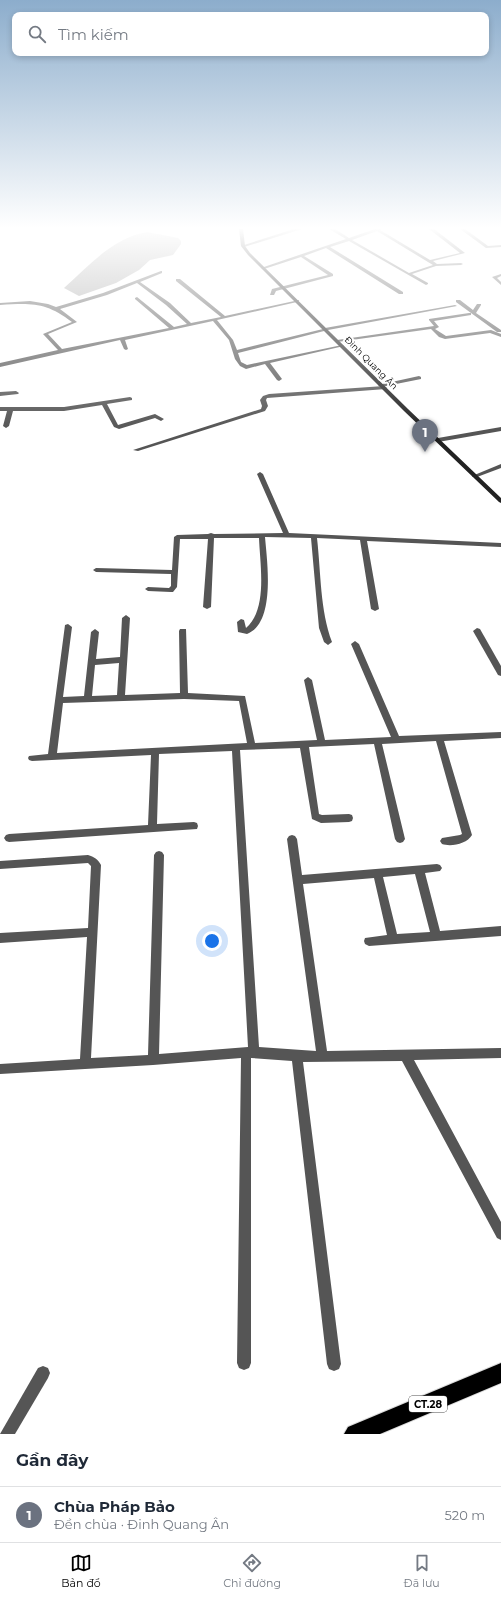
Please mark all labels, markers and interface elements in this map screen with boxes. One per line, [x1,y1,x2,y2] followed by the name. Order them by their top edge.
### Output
[12,12,489,56] search box
[26,23,48,45] icon: search
[58,25,129,44] text: Tìm kiếm
[343,334,400,391] street label: Đinh Quang Ân
[412,419,438,452] pin: 1
[202,931,222,951] your location
[409,1396,447,1412] road number: CT.28
[16,1450,88,1470] text: Gần đây
[54,1497,175,1516] text: Chùa Pháp Bảo
[26,1507,32,1523] text: 1
[445,1507,485,1523] text: 520 m
[54,1516,229,1532] text: Đền chùa · Đinh Quang Ân
[61,1552,101,1590] tab: Bản đồ
[223,1552,281,1590] tab: Chỉ đường
[404,1552,440,1590] tab: Đã lưu

